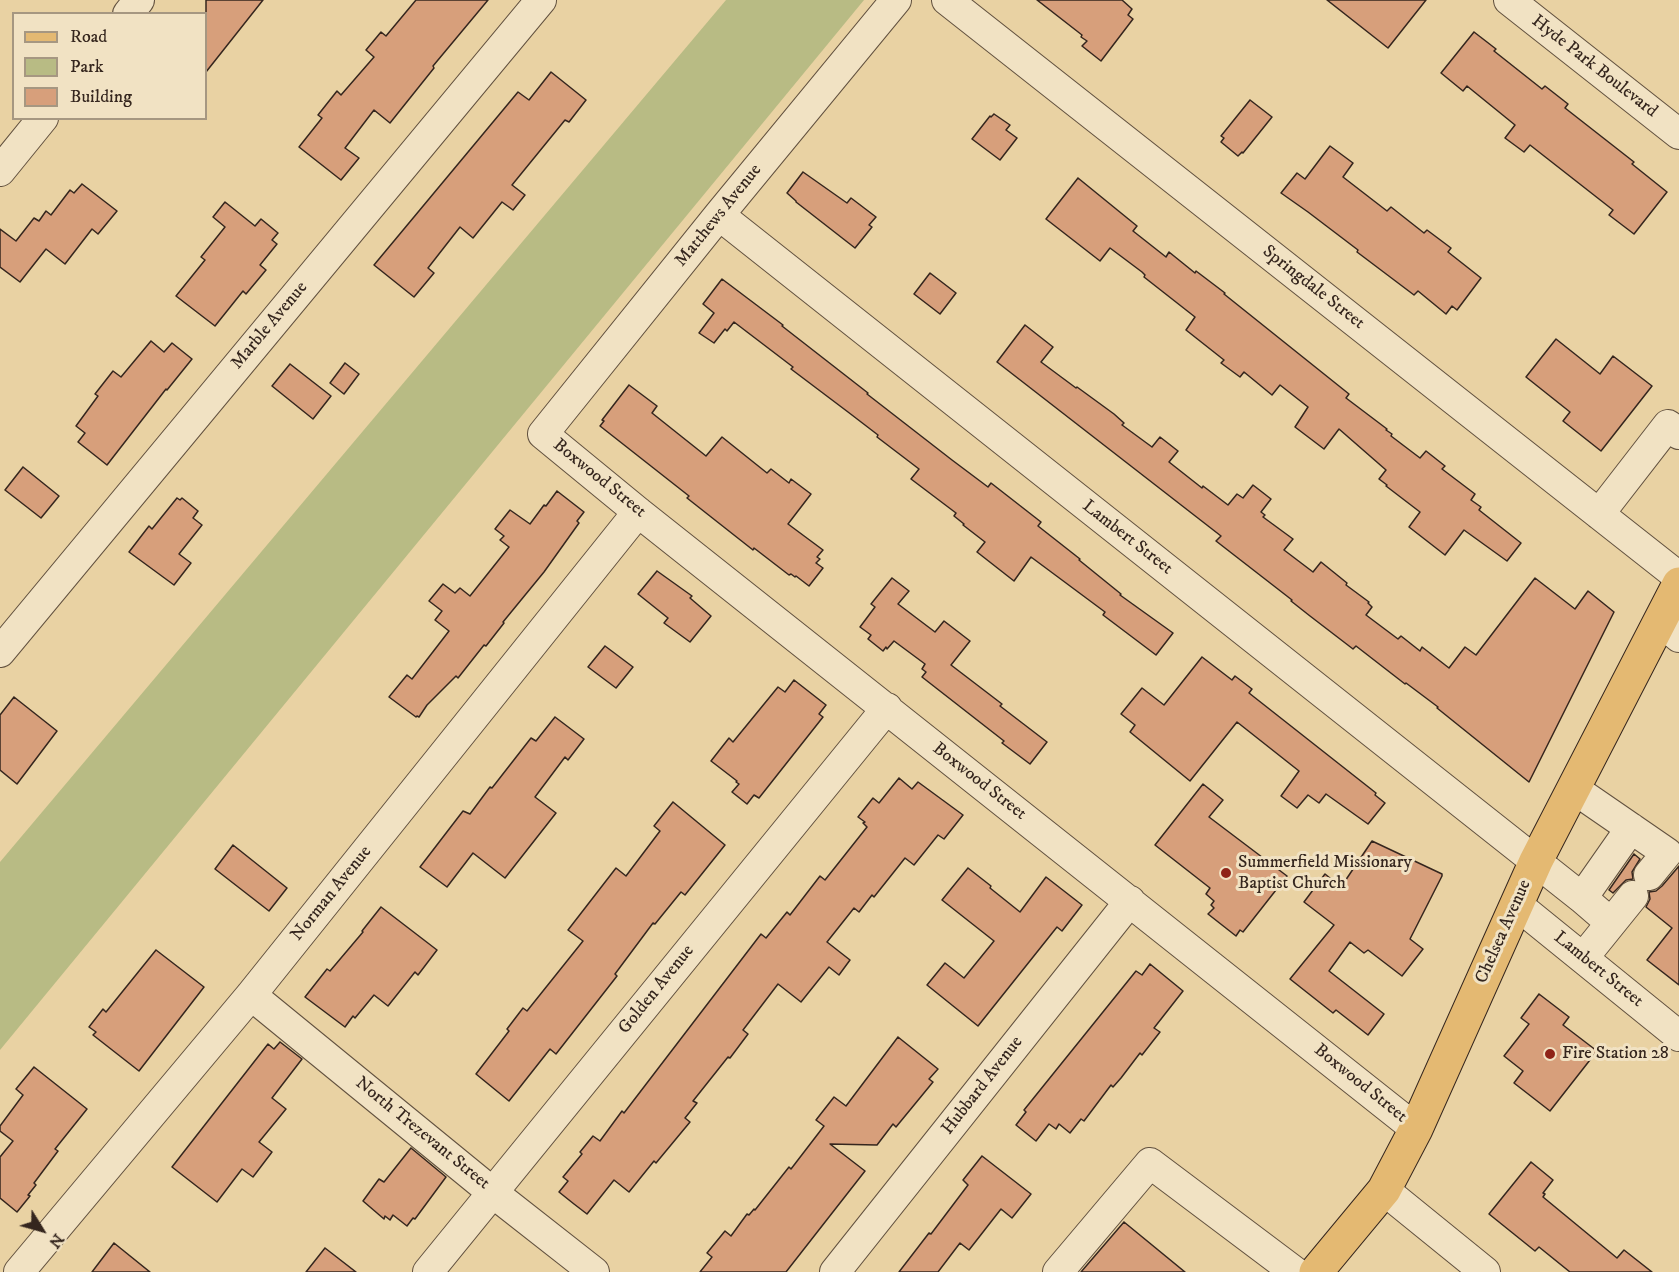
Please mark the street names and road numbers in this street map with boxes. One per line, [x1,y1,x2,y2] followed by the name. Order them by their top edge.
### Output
[1527,11,1661,123] street label: Hyde Park Boulevard
[671,160,767,272] street label: Matthews Avenue
[1258,241,1368,335] street label: Springdale Street
[227,278,313,374] street label: Marble Avenue
[548,435,650,523] street label: Boxwood Street
[1077,496,1177,580] street label: Lambert Street
[928,739,1030,825] street label: Boxwood Street
[287,842,377,946] street label: Norman Avenue
[1472,877,1536,987] street label: Chelsea Avenue
[1549,927,1647,1013] street label: Lambert Street
[615,941,699,1039] street label: Golden Avenue
[938,1032,1028,1140] street label: Hubbard Avenue
[1309,1040,1411,1128] street label: Boxwood Street
[350,1073,494,1195] street label: North Trezevant Street

